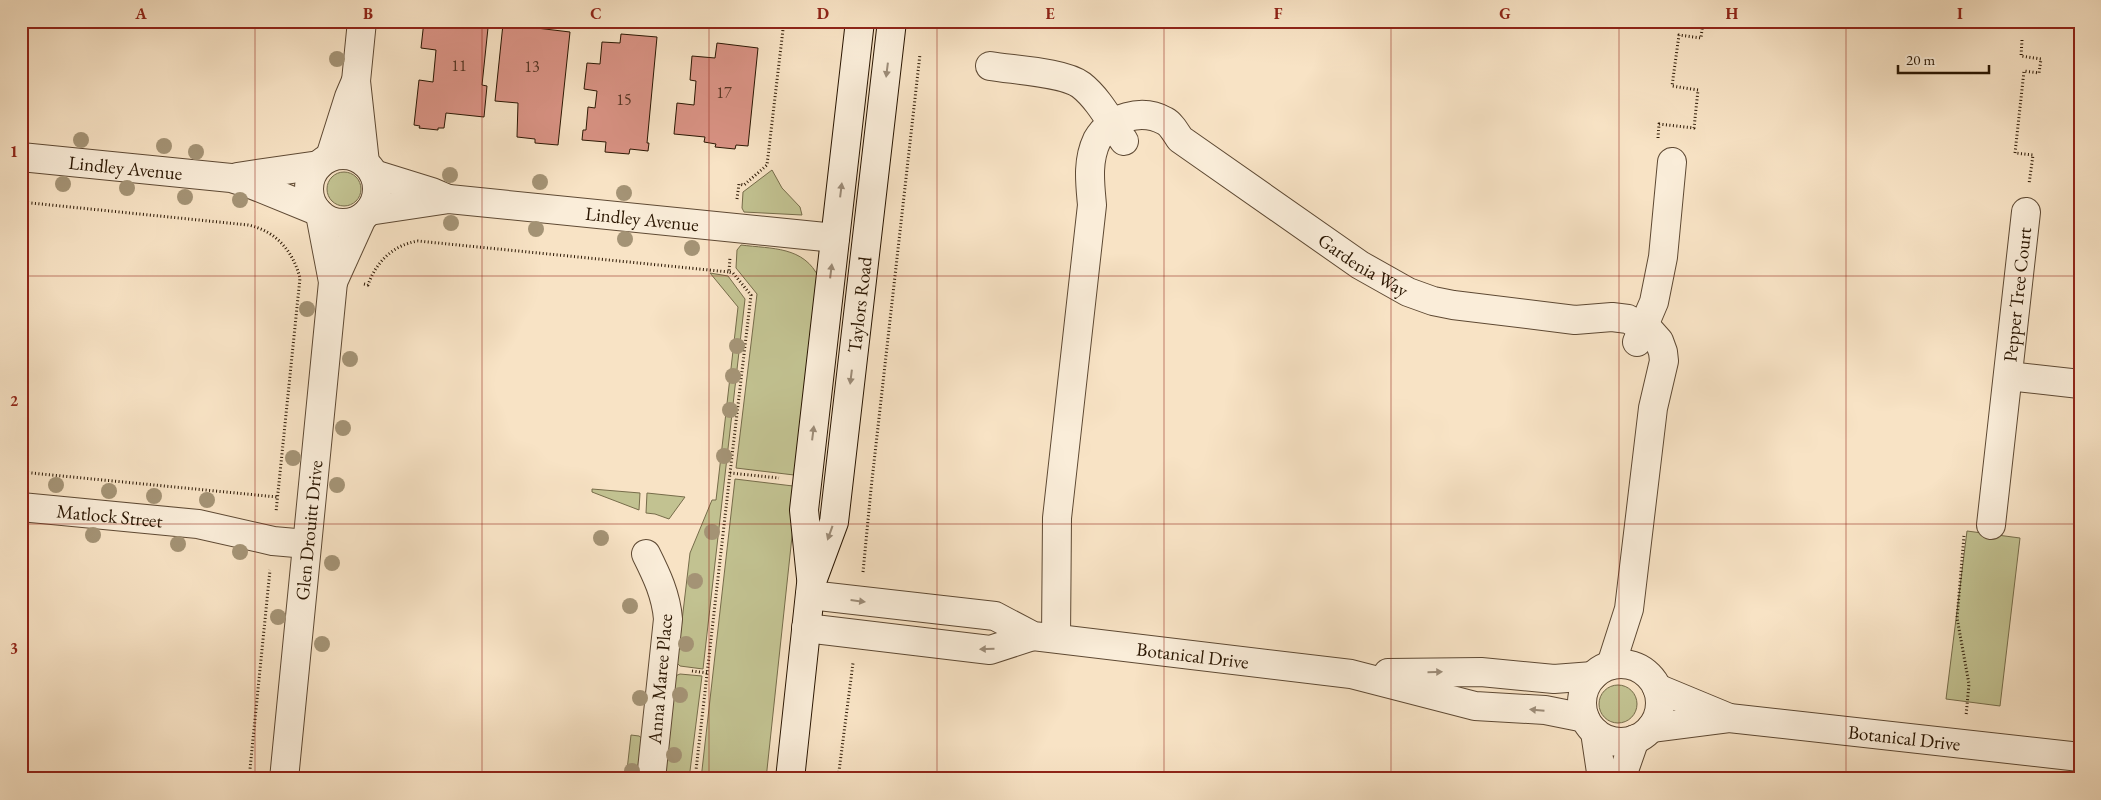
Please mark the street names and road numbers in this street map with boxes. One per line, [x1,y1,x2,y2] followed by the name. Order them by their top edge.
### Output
[67,149,184,186] street label: Lindley Avenue
[584,200,700,237] street label: Lindley Avenue
[1997,226,2037,363] street label: Pepper Tree Court
[1313,227,1414,303] street label: Gardenia Way
[841,255,877,354] street label: Taylors Road
[289,459,328,602] street label: Glen Drouitt Drive
[55,498,164,533] street label: Matlock Street
[642,613,678,746] street label: Anna Maree Place
[1135,636,1250,674] street label: Botanical Drive
[1847,719,1962,756] street label: Botanical Drive

